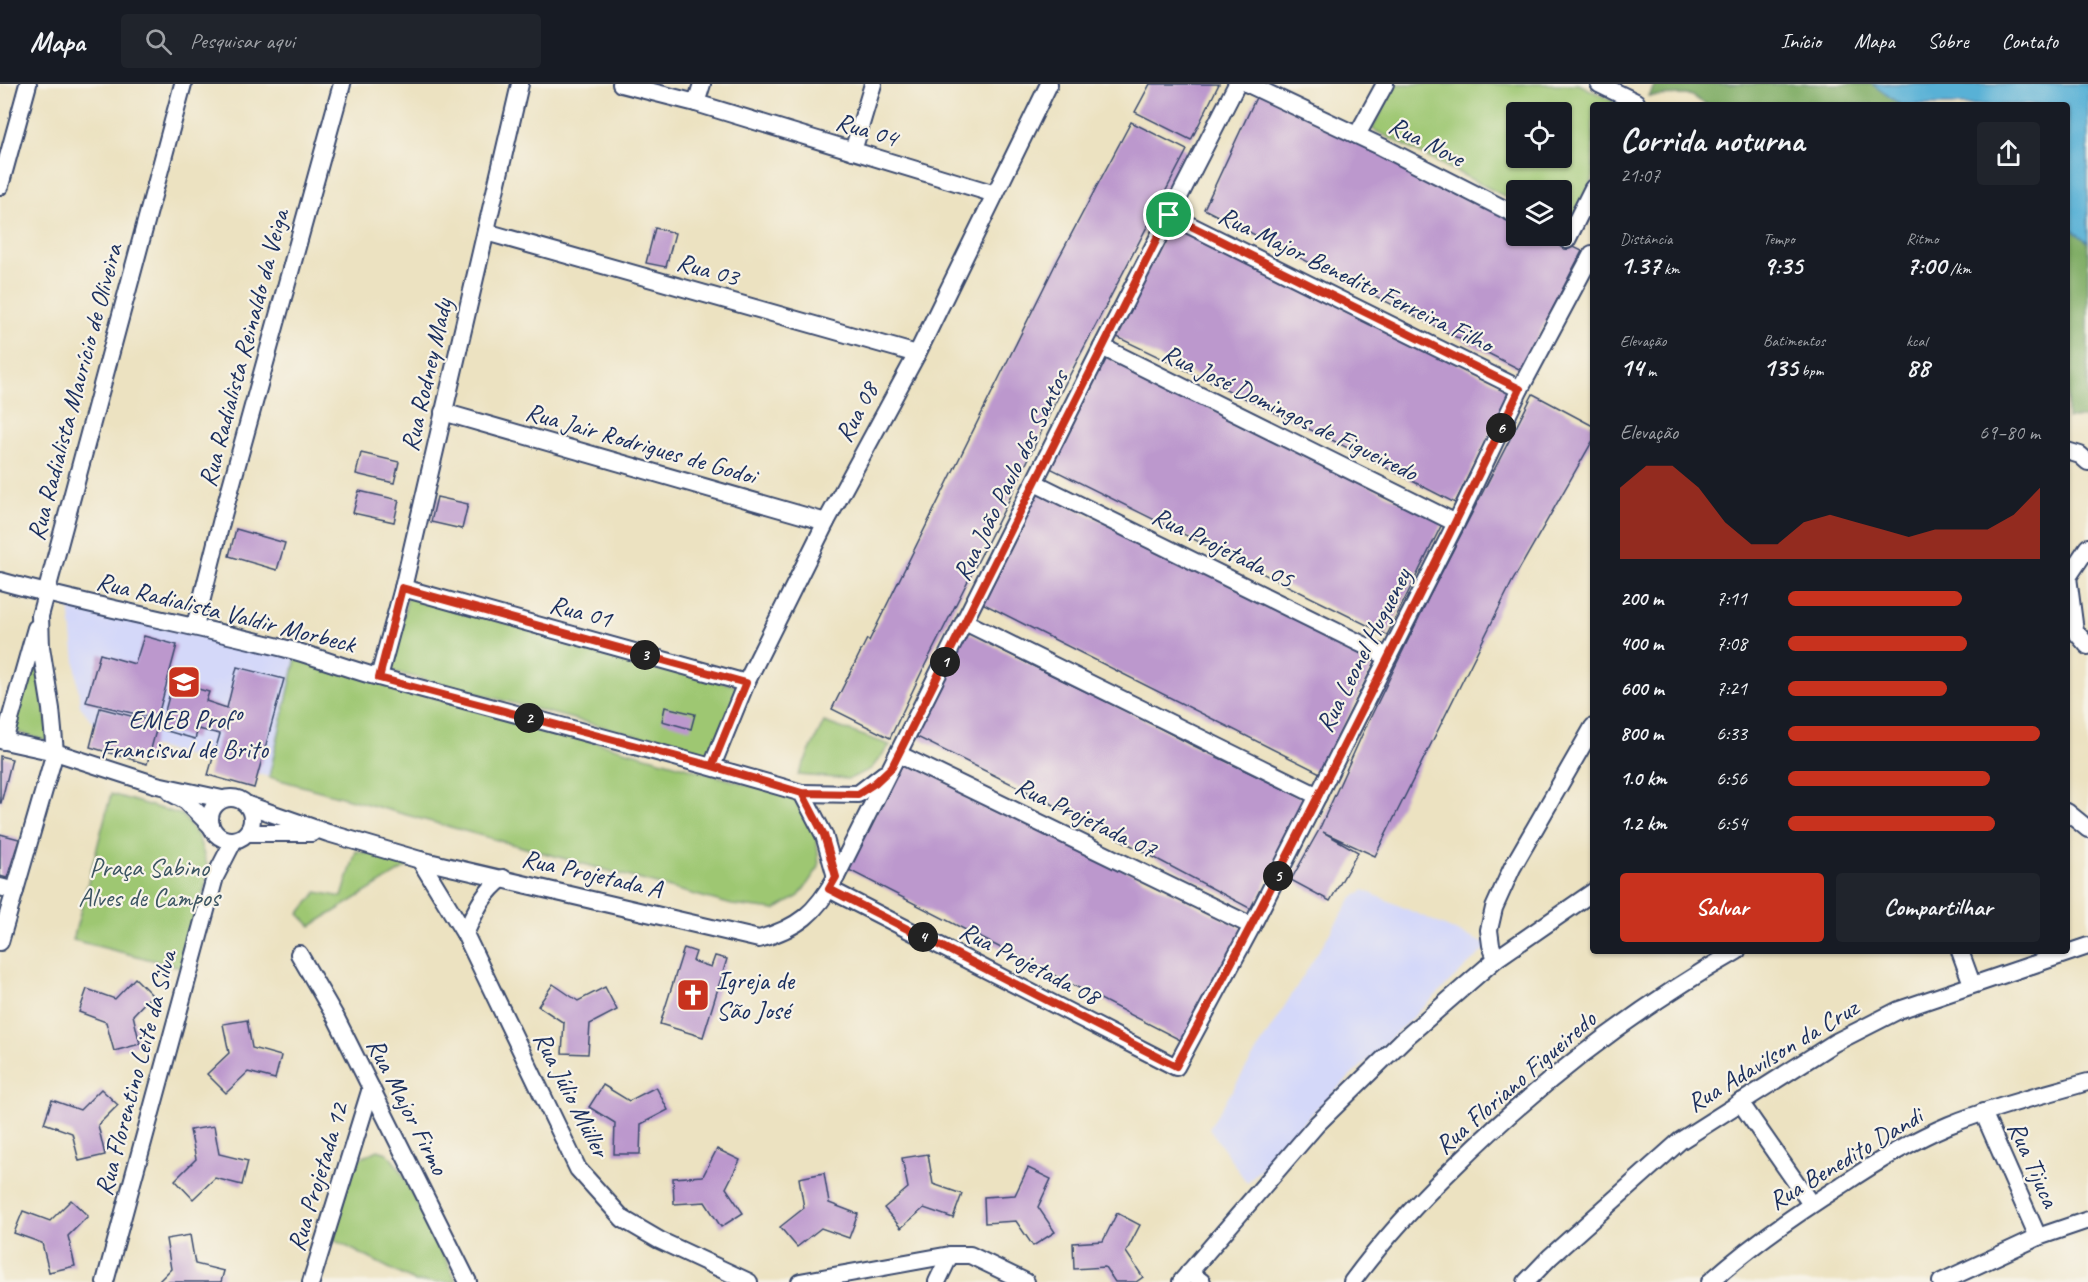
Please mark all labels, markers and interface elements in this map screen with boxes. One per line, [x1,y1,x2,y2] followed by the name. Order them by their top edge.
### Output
[121,14,541,68] search box
[30,24,85,59] text: Mapa
[142,25,175,58] icon: search
[190,27,295,55] text: Pesquisar aqui
[1781,28,1821,54] text: Início
[1854,28,1895,54] text: Mapa
[1928,28,1968,54] text: Sobre
[2001,28,2058,54] text: Contato
[1506,102,1572,246] map controls
[1506,102,1572,168] button: locate
[832,105,904,155] street label: Rua 04
[1383,108,1472,176] street label: Rua Nove
[1620,119,1804,161] text: Corrida noturna
[1977,122,2040,185] button: share
[1620,163,1660,188] text: 21:07
[1506,180,1572,246] button: layers
[1143,189,1194,240] pin
[1152,198,1185,231] icon: arrive
[1213,199,1501,362] street label: Rua Major Benedito Ferreira Filho
[191,204,297,490] street label: Rua Radialista Reinaldo da Veiga
[1620,229,1672,249] text: Distância
[1763,229,1795,249] text: Tempo
[1906,229,1938,249] text: Ritmo
[19,239,130,544] street label: Rua Radialista Maurício de Oliveira
[673,245,745,295] street label: Rua 03
[1620,249,1660,282] text: 1.37
[1763,249,1803,282] text: 9:35
[1906,249,1946,282] text: 7:00
[1660,259,1680,279] text: km
[1946,259,1971,279] text: /km
[393,294,461,455] street label: Rua Rodney Mady
[1620,331,1666,351] text: Elevação
[1763,331,1825,351] text: Batimentos
[1906,331,1927,351] text: kcal
[1157,336,1425,490] street label: Rua José Domingos de Figueiredo
[1620,351,1643,384] text: 14
[1763,351,1798,384] text: 135
[1906,351,1929,384] text: 88
[1643,361,1656,381] text: m
[1798,361,1824,381] text: bpm
[945,363,1077,586] street label: Rua João Paulo dos Santos
[827,375,887,448] street label: Rua 08
[522,395,763,493] street label: Rua Jair Rodrigues de Godoi
[1486,413,1516,443] pin: 6
[1497,418,1505,438] text: 6
[1620,420,1678,445] text: Elevação
[1979,420,2040,445] text: 69–80 m
[1147,499,1300,596] street label: Rua Projetada 05
[1308,561,1420,738] street label: Rua Leonel Hugueney
[93,564,360,661] street label: Rua Radialista Valdir Morbeck
[1620,586,1663,611] text: 200 m
[1716,586,1747,611] text: 7:11
[546,587,617,636] street label: Rua 01
[1620,631,1663,656] text: 400 m
[1716,631,1747,656] text: 7:08
[630,640,660,670] pin: 3
[641,645,649,665] text: 3
[930,647,960,677] pin: 1
[941,652,949,672] text: 1
[166,664,202,700] school or university icon: EMEB Profº Francisval de Brito
[1620,676,1664,701] text: 600 m
[1716,676,1747,701] text: 7:21
[100,703,270,766] place label: EMEB Profº Francisval de Brito
[514,703,544,733] pin: 2
[525,708,533,728] text: 2
[1620,721,1663,746] text: 800 m
[1716,721,1747,746] text: 6:33
[1620,766,1667,791] text: 1.0 km
[1716,766,1747,791] text: 6:56
[1010,769,1163,866] street label: Rua Projetada 07
[1620,811,1667,836] text: 1.2 km
[1716,811,1747,836] text: 6:54
[519,841,667,906] street label: Rua Projetada A
[78,851,222,914] park label: Praça Sabino Alves de Campos
[1263,861,1293,891] pin: 5
[1275,866,1281,886] text: 5
[1620,873,1824,942] button: Salvar
[1836,873,2040,942] button: Compartilhar
[954,914,1108,1014] street label: Rua Projetada 08
[908,922,938,952] pin: 4
[919,927,927,947] text: 4
[87,945,185,1199] street label: Rua Florentino Leite da Silva
[716,964,795,1027] place label: Igreja de São José
[675,977,711,1013] church icon: Igreja de São José
[1681,990,1866,1120] street label: Rua Adavilson da Cruz
[1428,1002,1604,1162] street label: Rua Floriano Figueiredo
[526,1026,618,1165] street label: Rua Júlio Müller
[359,1032,457,1182] street label: Rua Major Firmo
[279,1097,356,1255] street label: Rua Projetada 12
[1762,1098,1931,1217] street label: Rua Benedito Dandi
[2000,1116,2068,1214] street label: Rua Tijuca

